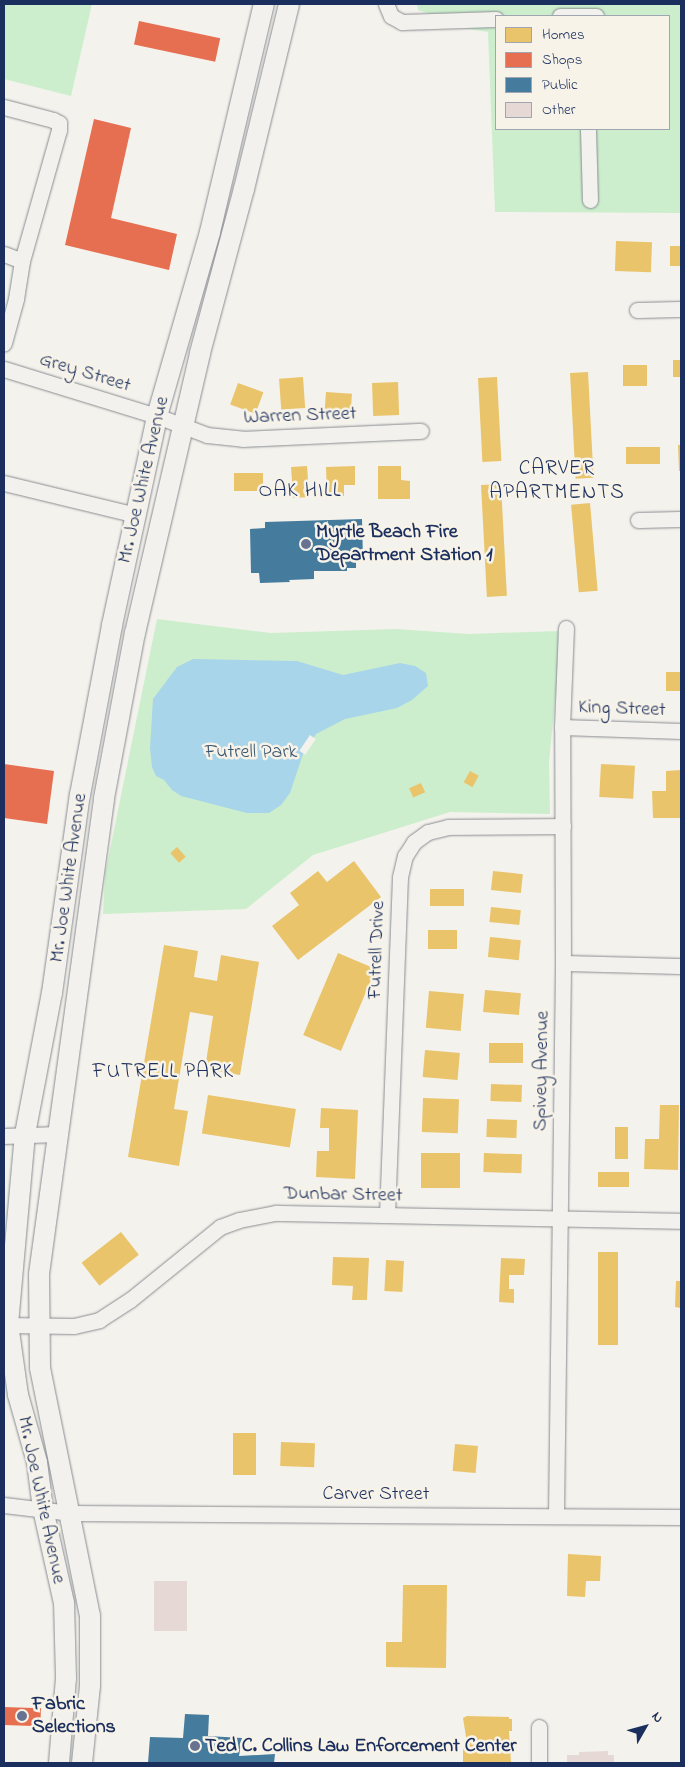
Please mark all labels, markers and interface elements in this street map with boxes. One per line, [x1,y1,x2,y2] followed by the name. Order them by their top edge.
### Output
[495,15,670,130] legend
[542,24,585,46] text: Homes
[542,49,582,71] text: Shops
[542,74,578,96] text: Public
[542,99,575,121] text: Other
[36,348,134,398] street label: Grey Street
[113,394,175,566] street label: Mr. Joe White Avenue
[243,402,357,430] street label: Warren Street
[488,456,626,506] district label: CARVER APARTMENTS
[258,478,342,504] district label: OAK HILL
[316,520,493,567] place label: Myrtle Beach Fire Department Station 1
[300,538,312,550] marker: Myrtle Beach Fire Department Station 1
[578,695,666,723] street label: King Street
[205,740,297,764] park label: Futrell Park
[45,792,93,964] street label: Mr. Joe White Avenue
[363,900,391,1000] street label: Futrell Drive
[529,1011,555,1131] street label: Spivey Avenue
[91,1059,235,1085] district label: FUTRELL PARK
[283,1182,403,1208] street label: Dunbar Street
[12,1414,70,1586] street label: Mr. Joe White Avenue
[323,1482,429,1506] street label: Carver Street
[32,1692,116,1739] place label: Fabric Selections
[620,1702,670,1752] north arrow
[646,1707,668,1728] text: N
[16,1710,28,1722] marker: Fabric Selections
[205,1734,516,1758] place label: Ted C. Collins Law Enforcement Center
[189,1740,201,1752] marker: Ted C. Collins Law Enforcement Center

